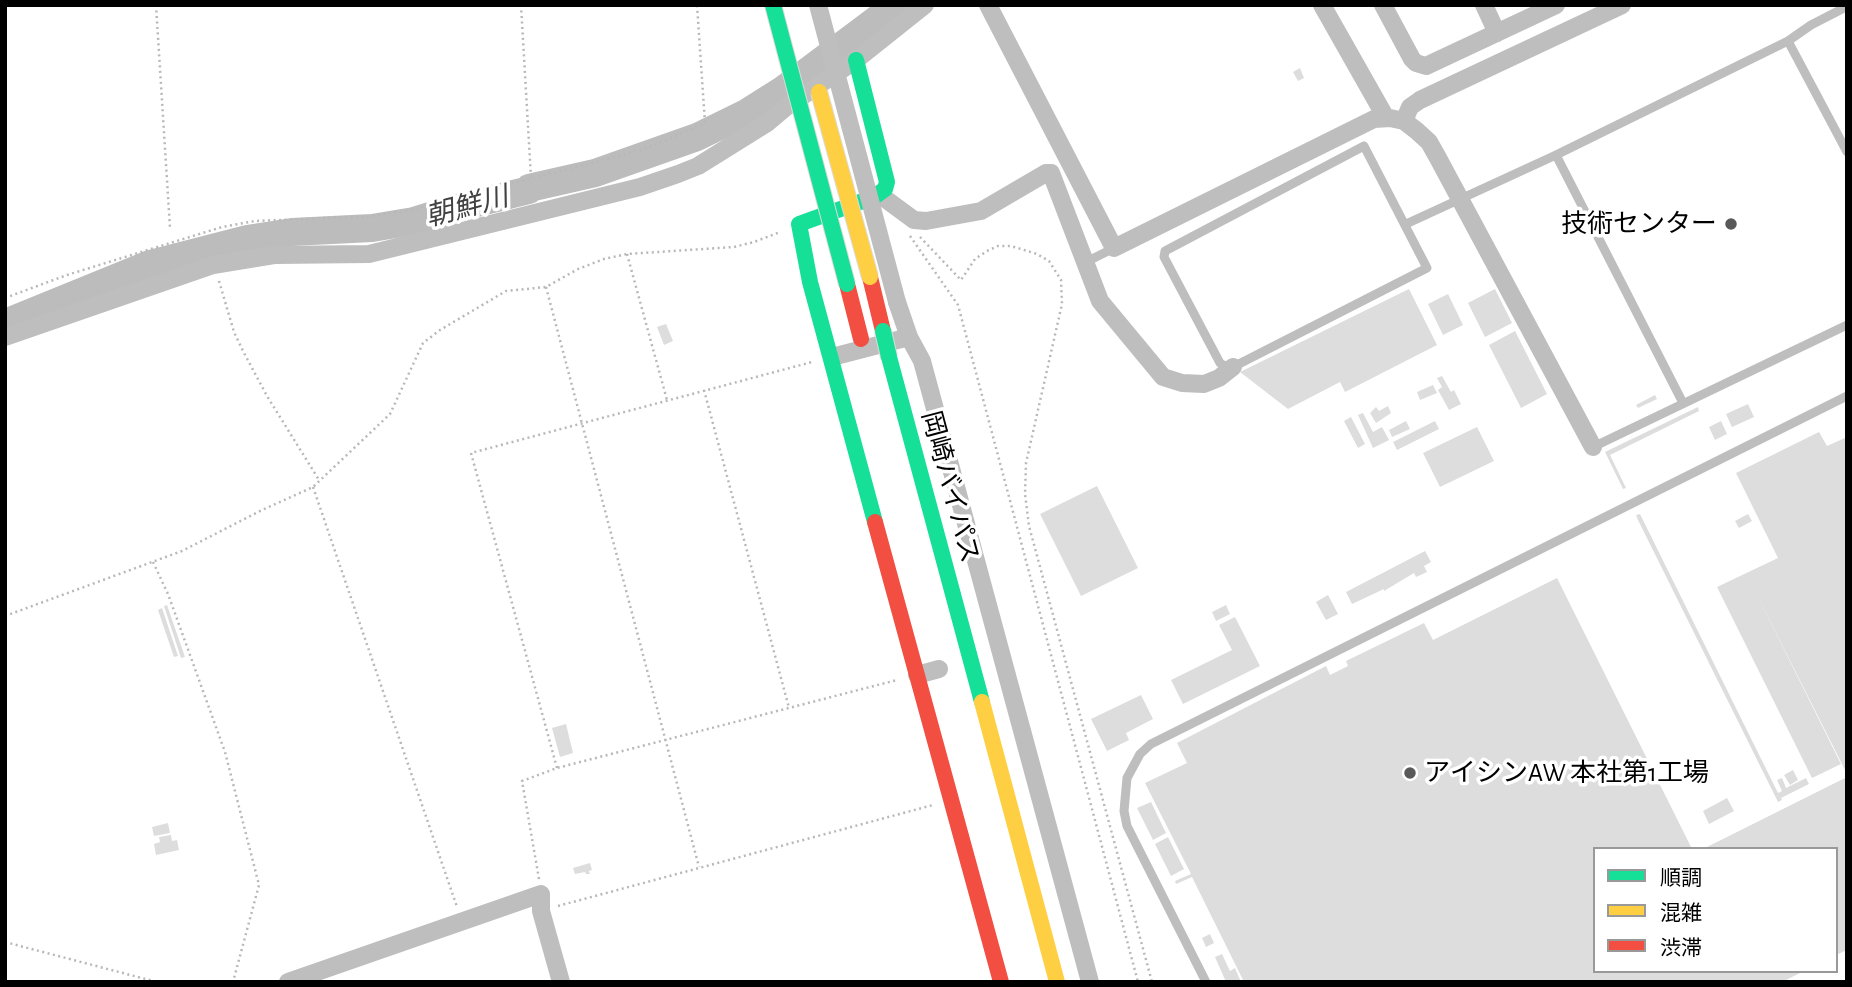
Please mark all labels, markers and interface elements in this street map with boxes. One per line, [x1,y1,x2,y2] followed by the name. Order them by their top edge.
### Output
[422,180,512,234] water label: 朝鮮川
[1561,208,1717,240] place label: 技術センター
[1723,216,1739,232] marker: 技術センター
[915,408,985,566] street label: 岡崎バイパス
[1424,757,1709,789] place label: アイシンAW 本社第1工場
[1402,765,1418,781] marker: アイシンAW 本社第1工場
[1593,847,1838,973] legend
[1660,868,1702,889] text: 順調
[1660,903,1702,924] text: 混雑
[1660,938,1702,959] text: 渋滞

